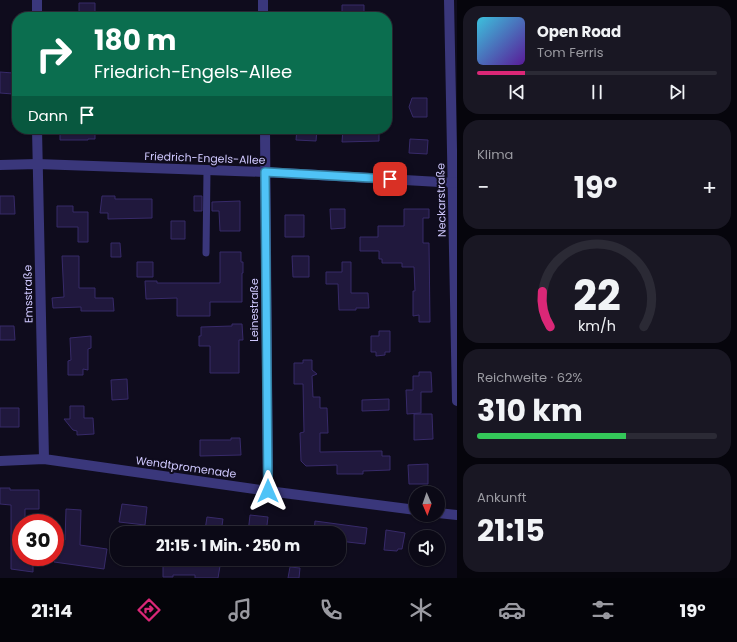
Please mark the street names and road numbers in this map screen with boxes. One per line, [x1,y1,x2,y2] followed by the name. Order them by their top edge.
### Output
[144,148,266,168] street label: Friedrich-Engels-Allee
[432,163,450,237] street label: Neckarstraße
[19,265,37,323] street label: Emsstraße
[246,278,262,342] street label: Leinestraße
[135,452,238,482] street label: Wendtpromenade

